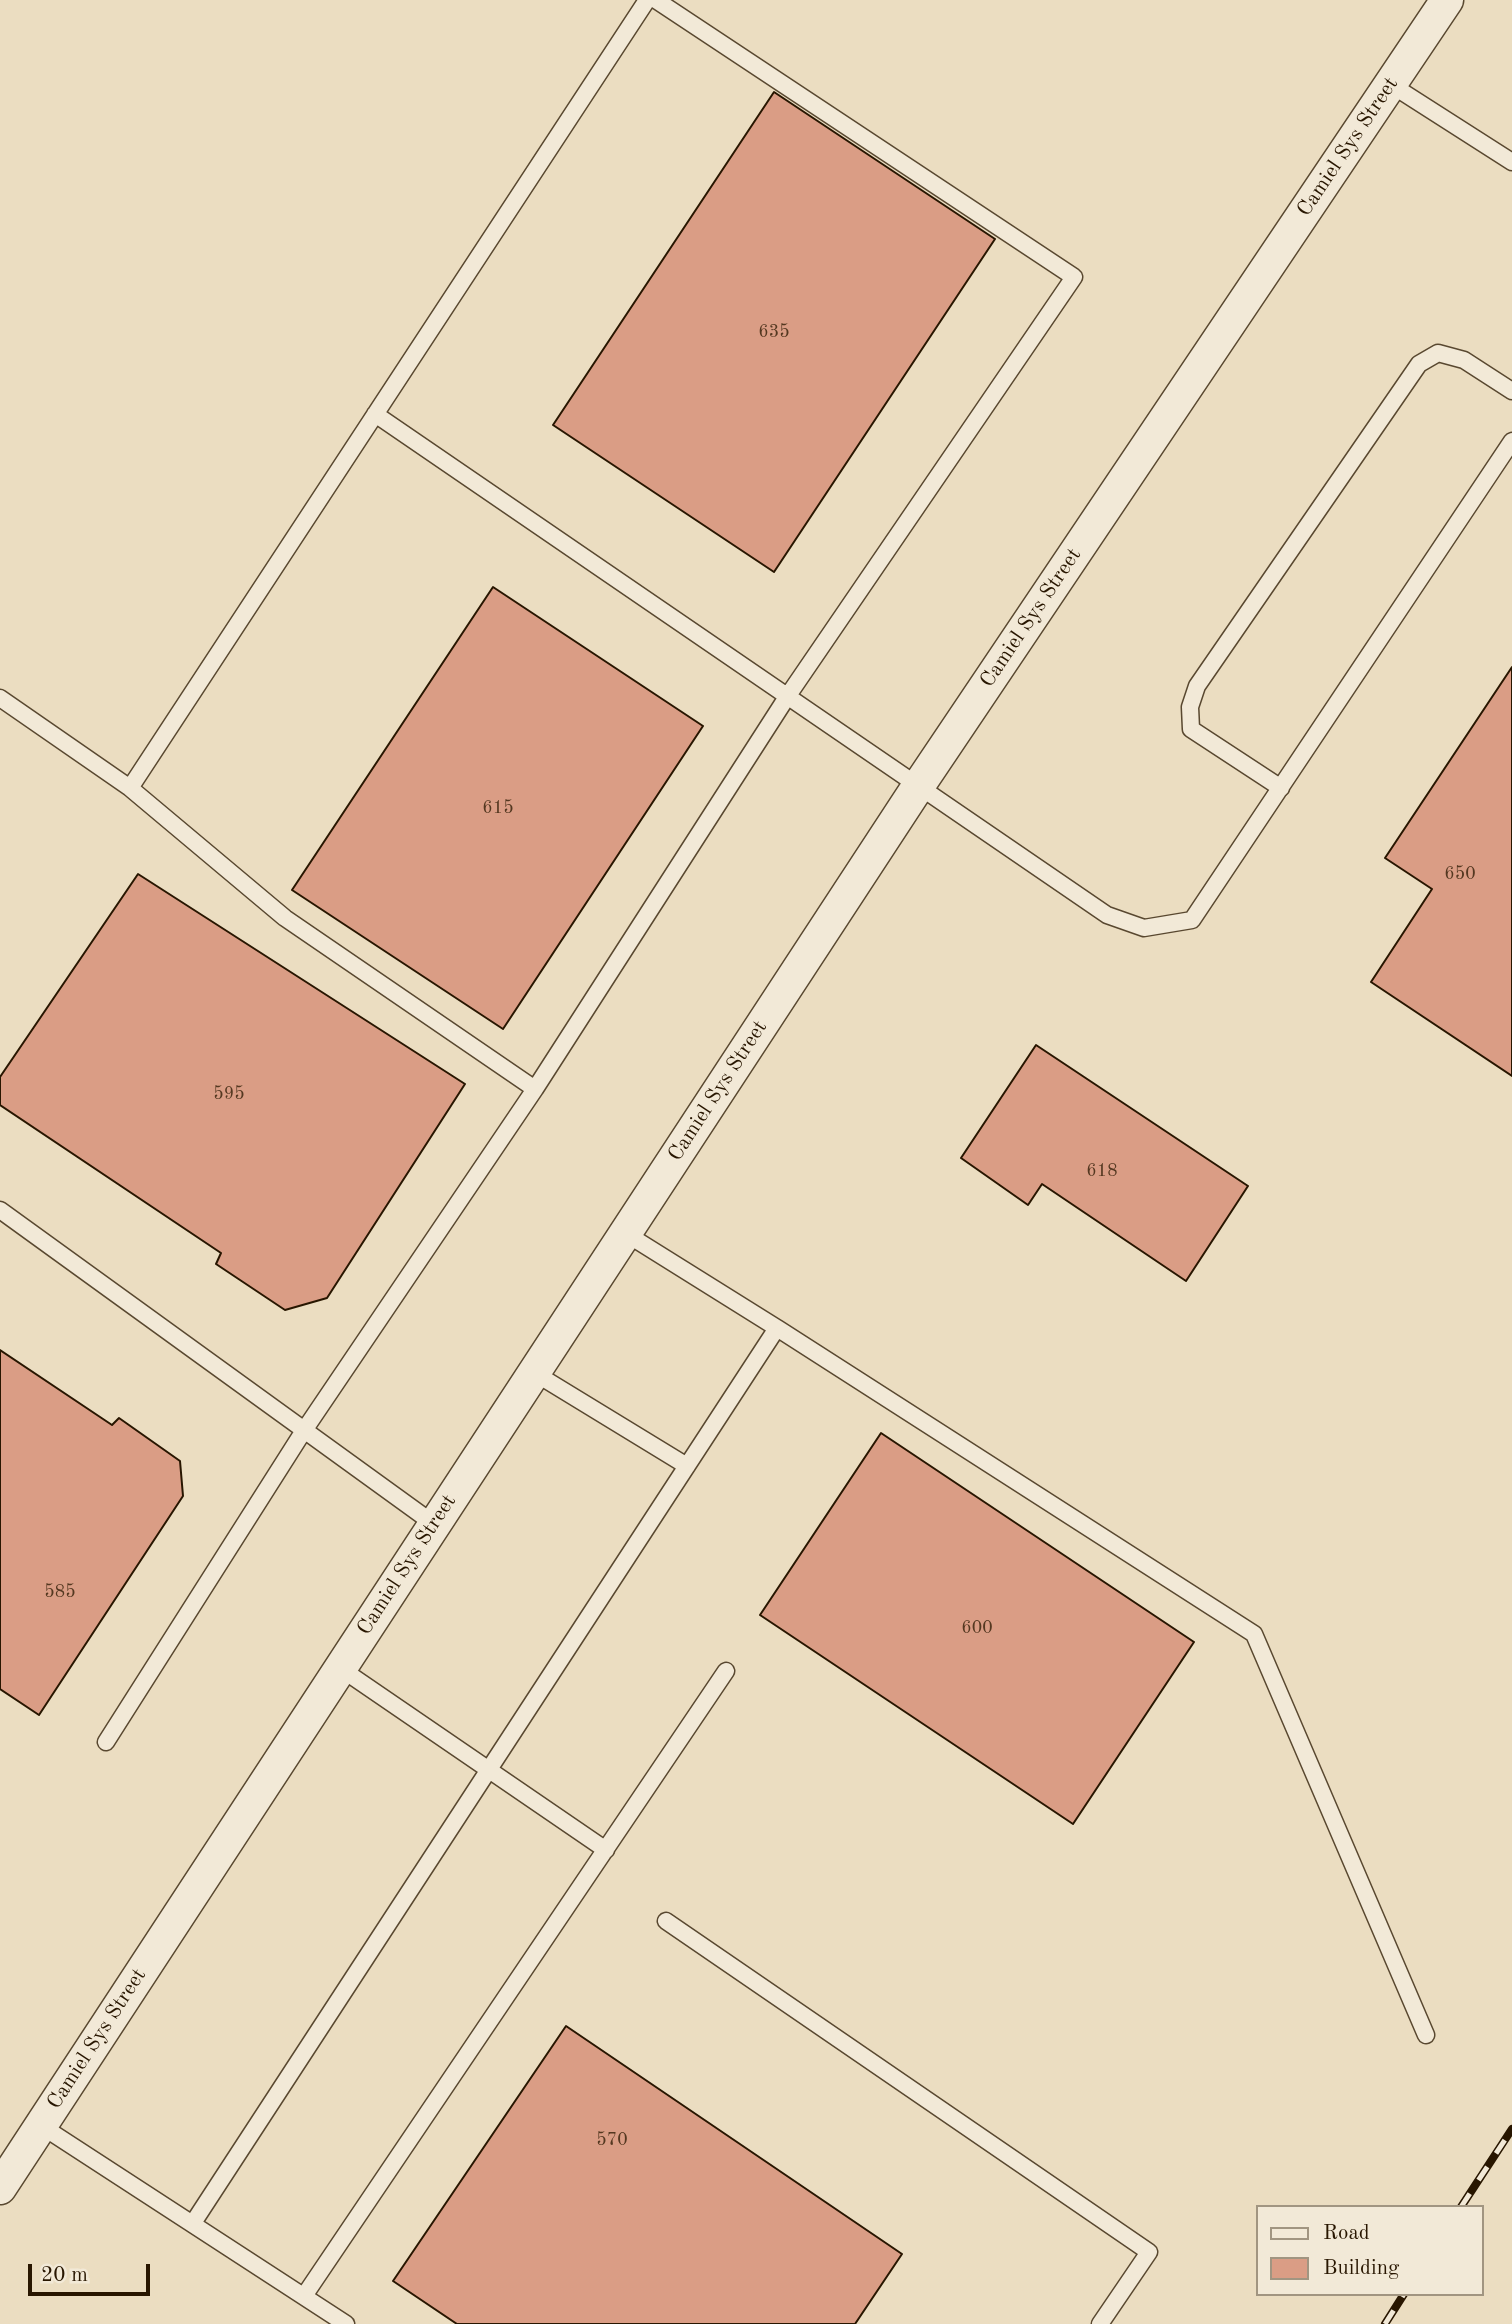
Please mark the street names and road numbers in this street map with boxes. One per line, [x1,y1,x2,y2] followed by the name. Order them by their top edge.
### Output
[1292,72,1404,222] street label: Camiel Sys Street
[975,543,1087,693] street label: Camiel Sys Street
[663,1016,773,1166] street label: Camiel Sys Street
[352,1490,462,1640] street label: Camiel Sys Street
[42,1964,152,2114] street label: Camiel Sys Street

